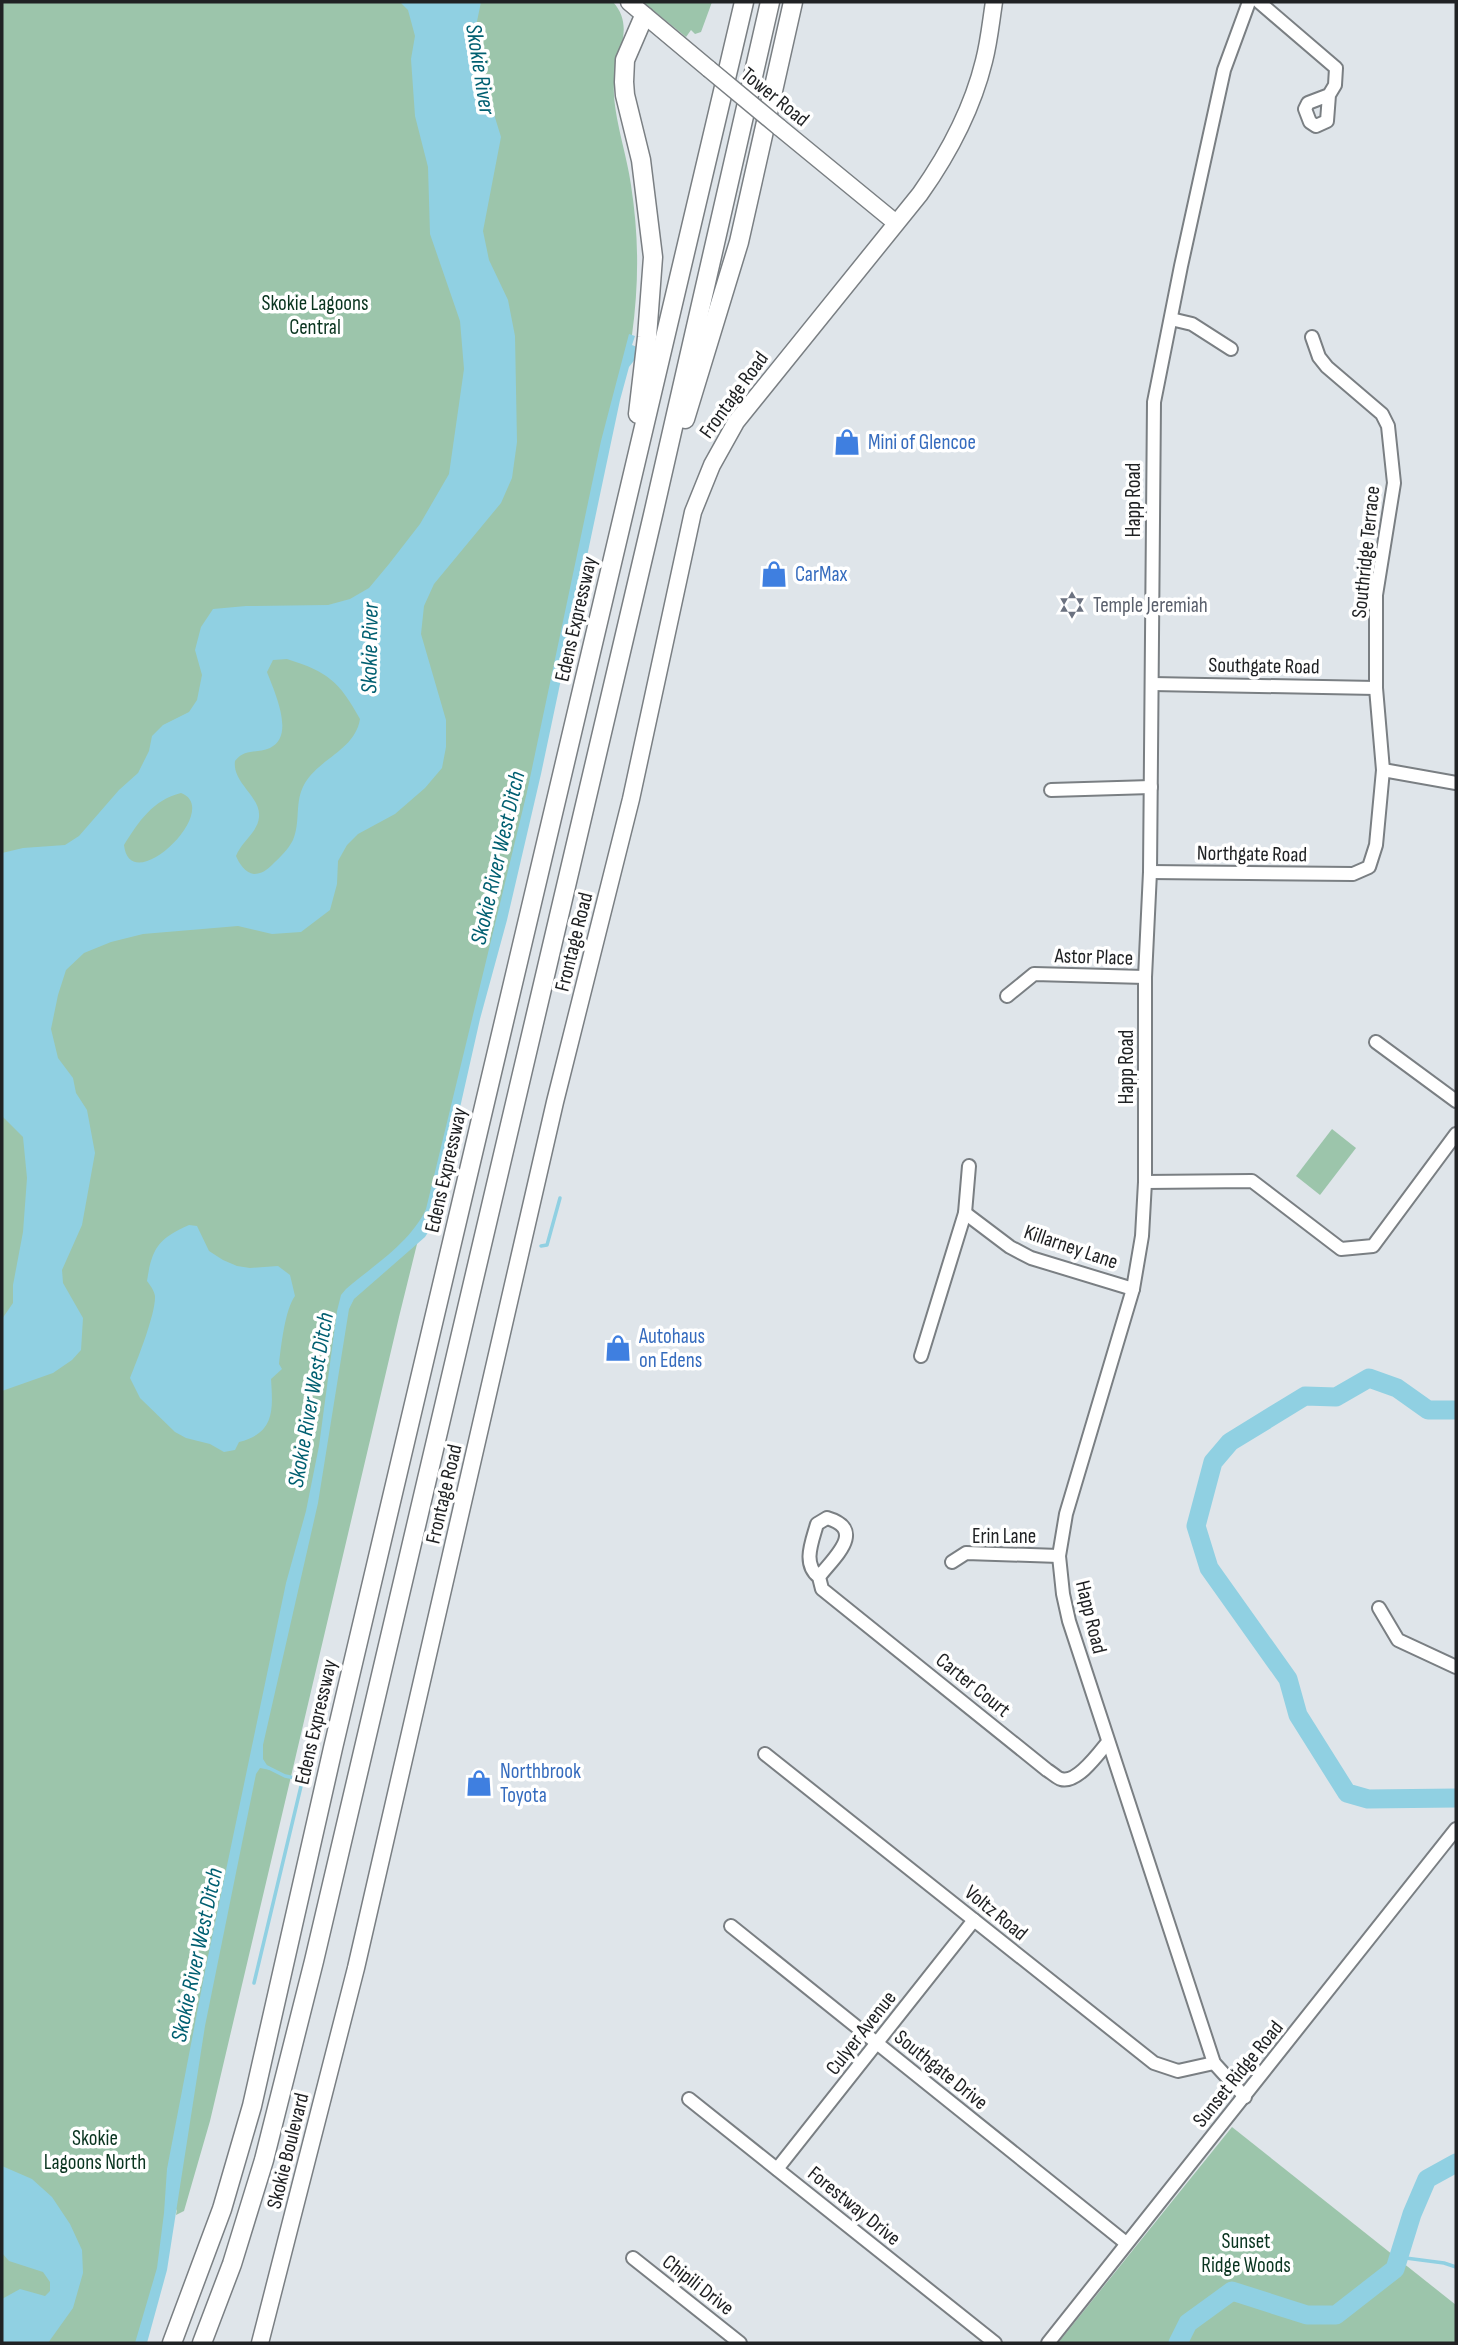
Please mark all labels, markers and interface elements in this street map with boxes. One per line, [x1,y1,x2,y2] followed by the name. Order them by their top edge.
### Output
[459,22,501,118] water label: Skokie River
[736,62,814,132] street label: Tower Road
[261,291,369,340] park label: Skokie Lagoons Central
[694,347,774,443] street label: Frontage Road
[832,427,862,457] shop icon: Mini of Glencoe
[868,430,976,455] place label: Mini of Glencoe
[1121,463,1146,537] street label: Happ Road
[1347,485,1385,619] street label: Southridge Terrace
[549,554,603,684] street label: Edens Expressway
[759,559,789,589] shop icon: CarMax
[795,562,847,587] place label: CarMax
[1057,590,1087,620] synagogue icon: Temple Jeremiah
[1093,593,1208,618] place label: Temple Jeremiah
[355,601,385,694] water label: Skokie River
[1208,653,1320,679] street label: Southgate Road
[464,768,532,947] water label: Skokie River West Ditch
[1197,841,1307,867] street label: Northgate Road
[550,890,598,994] street label: Frontage Road
[1053,943,1134,971] street label: Astor Place
[1114,1030,1139,1104] street label: Happ Road
[419,1105,473,1235] street label: Edens Expressway
[1021,1219,1121,1275] street label: Killarney Lane
[282,1310,340,1490] water label: Skokie River West Ditch
[638,1324,705,1373] place label: Autohaus on Edens
[603,1333,633,1363] shop icon: Autohaus on Edens
[420,1442,468,1546] street label: Frontage Road
[972,1524,1036,1549] street label: Erin Lane
[1070,1578,1112,1656] street label: Happ Road
[931,1647,1015,1723] street label: Carter Court
[289,1657,343,1787] street label: Edens Expressway
[500,1759,581,1808] place label: Northbrook Toyota
[464,1768,494,1798] shop icon: Northbrook Toyota
[165,1865,229,2045] water label: Skokie River West Ditch
[959,1880,1033,1946] street label: Voltz Road
[820,1986,902,2080] street label: Culyer Avenue
[1187,2016,1289,2132] street label: Sunset Ridge Road
[889,2025,993,2115] street label: Southgate Drive
[262,2090,314,2212] street label: Skokie Boulevard
[44,2126,146,2175] park label: Skokie Lagoons North
[803,2161,905,2251] street label: Forestway Drive
[1201,2229,1291,2278] park label: Sunset Ridge Woods
[657,2249,739,2321] street label: Chipili Drive

